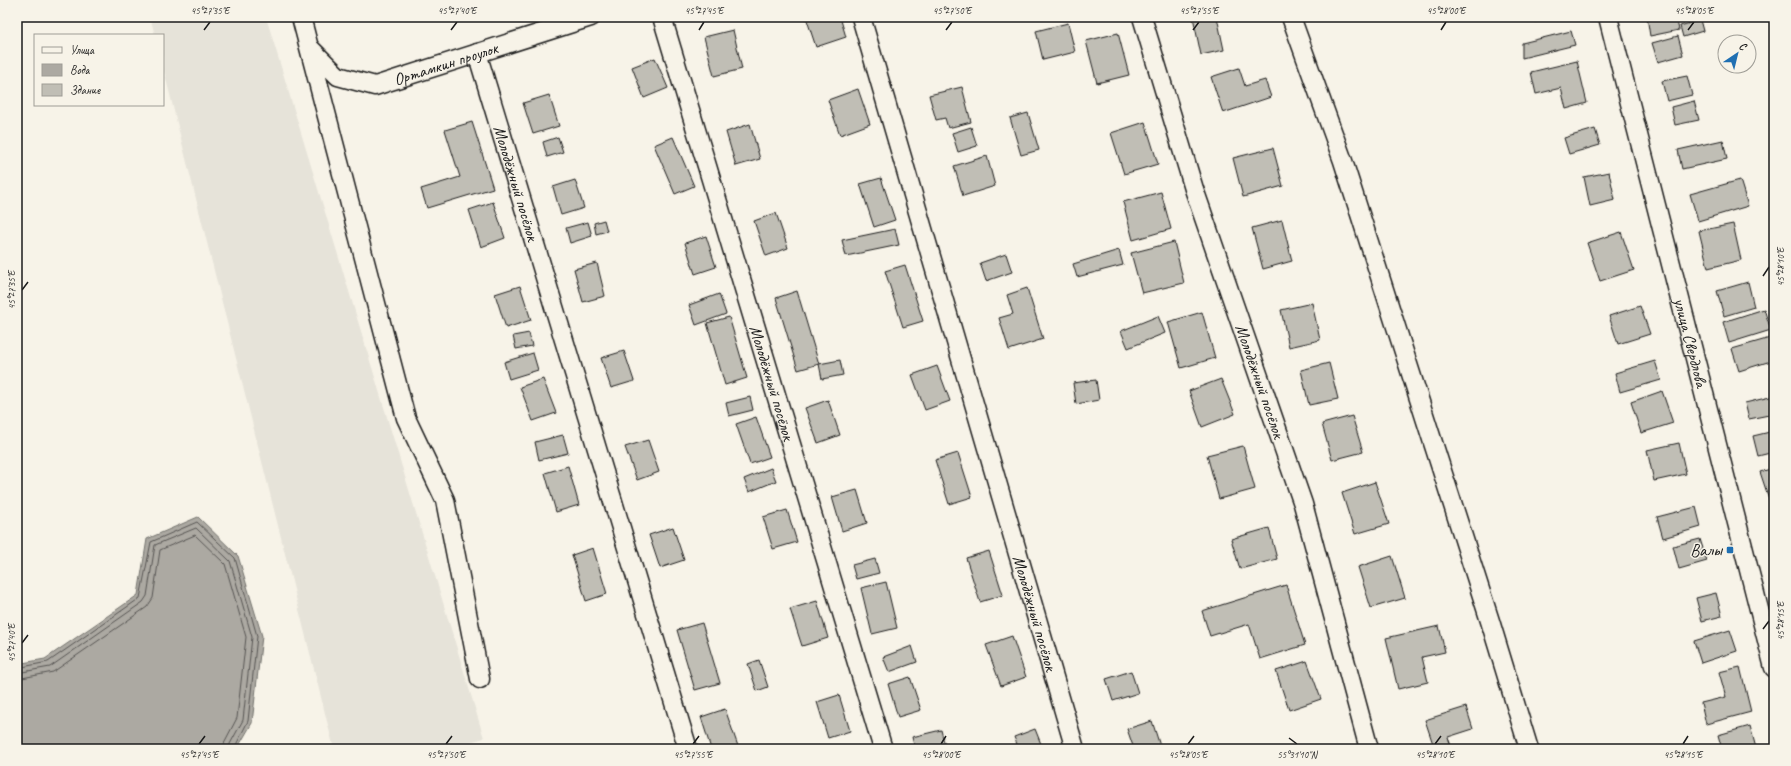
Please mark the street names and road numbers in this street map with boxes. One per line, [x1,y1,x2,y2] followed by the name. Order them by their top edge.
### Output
[391,36,502,90] street label: Ортамкин проулок
[489,123,544,245] street label: Молодёжный посёлок
[1669,295,1713,391] street label: улица Свердлова
[1231,321,1290,443] street label: Молодёжный посёлок
[745,323,800,444] street label: Молодёжный посёлок
[1008,553,1063,675] street label: Молодёжный посёлок

